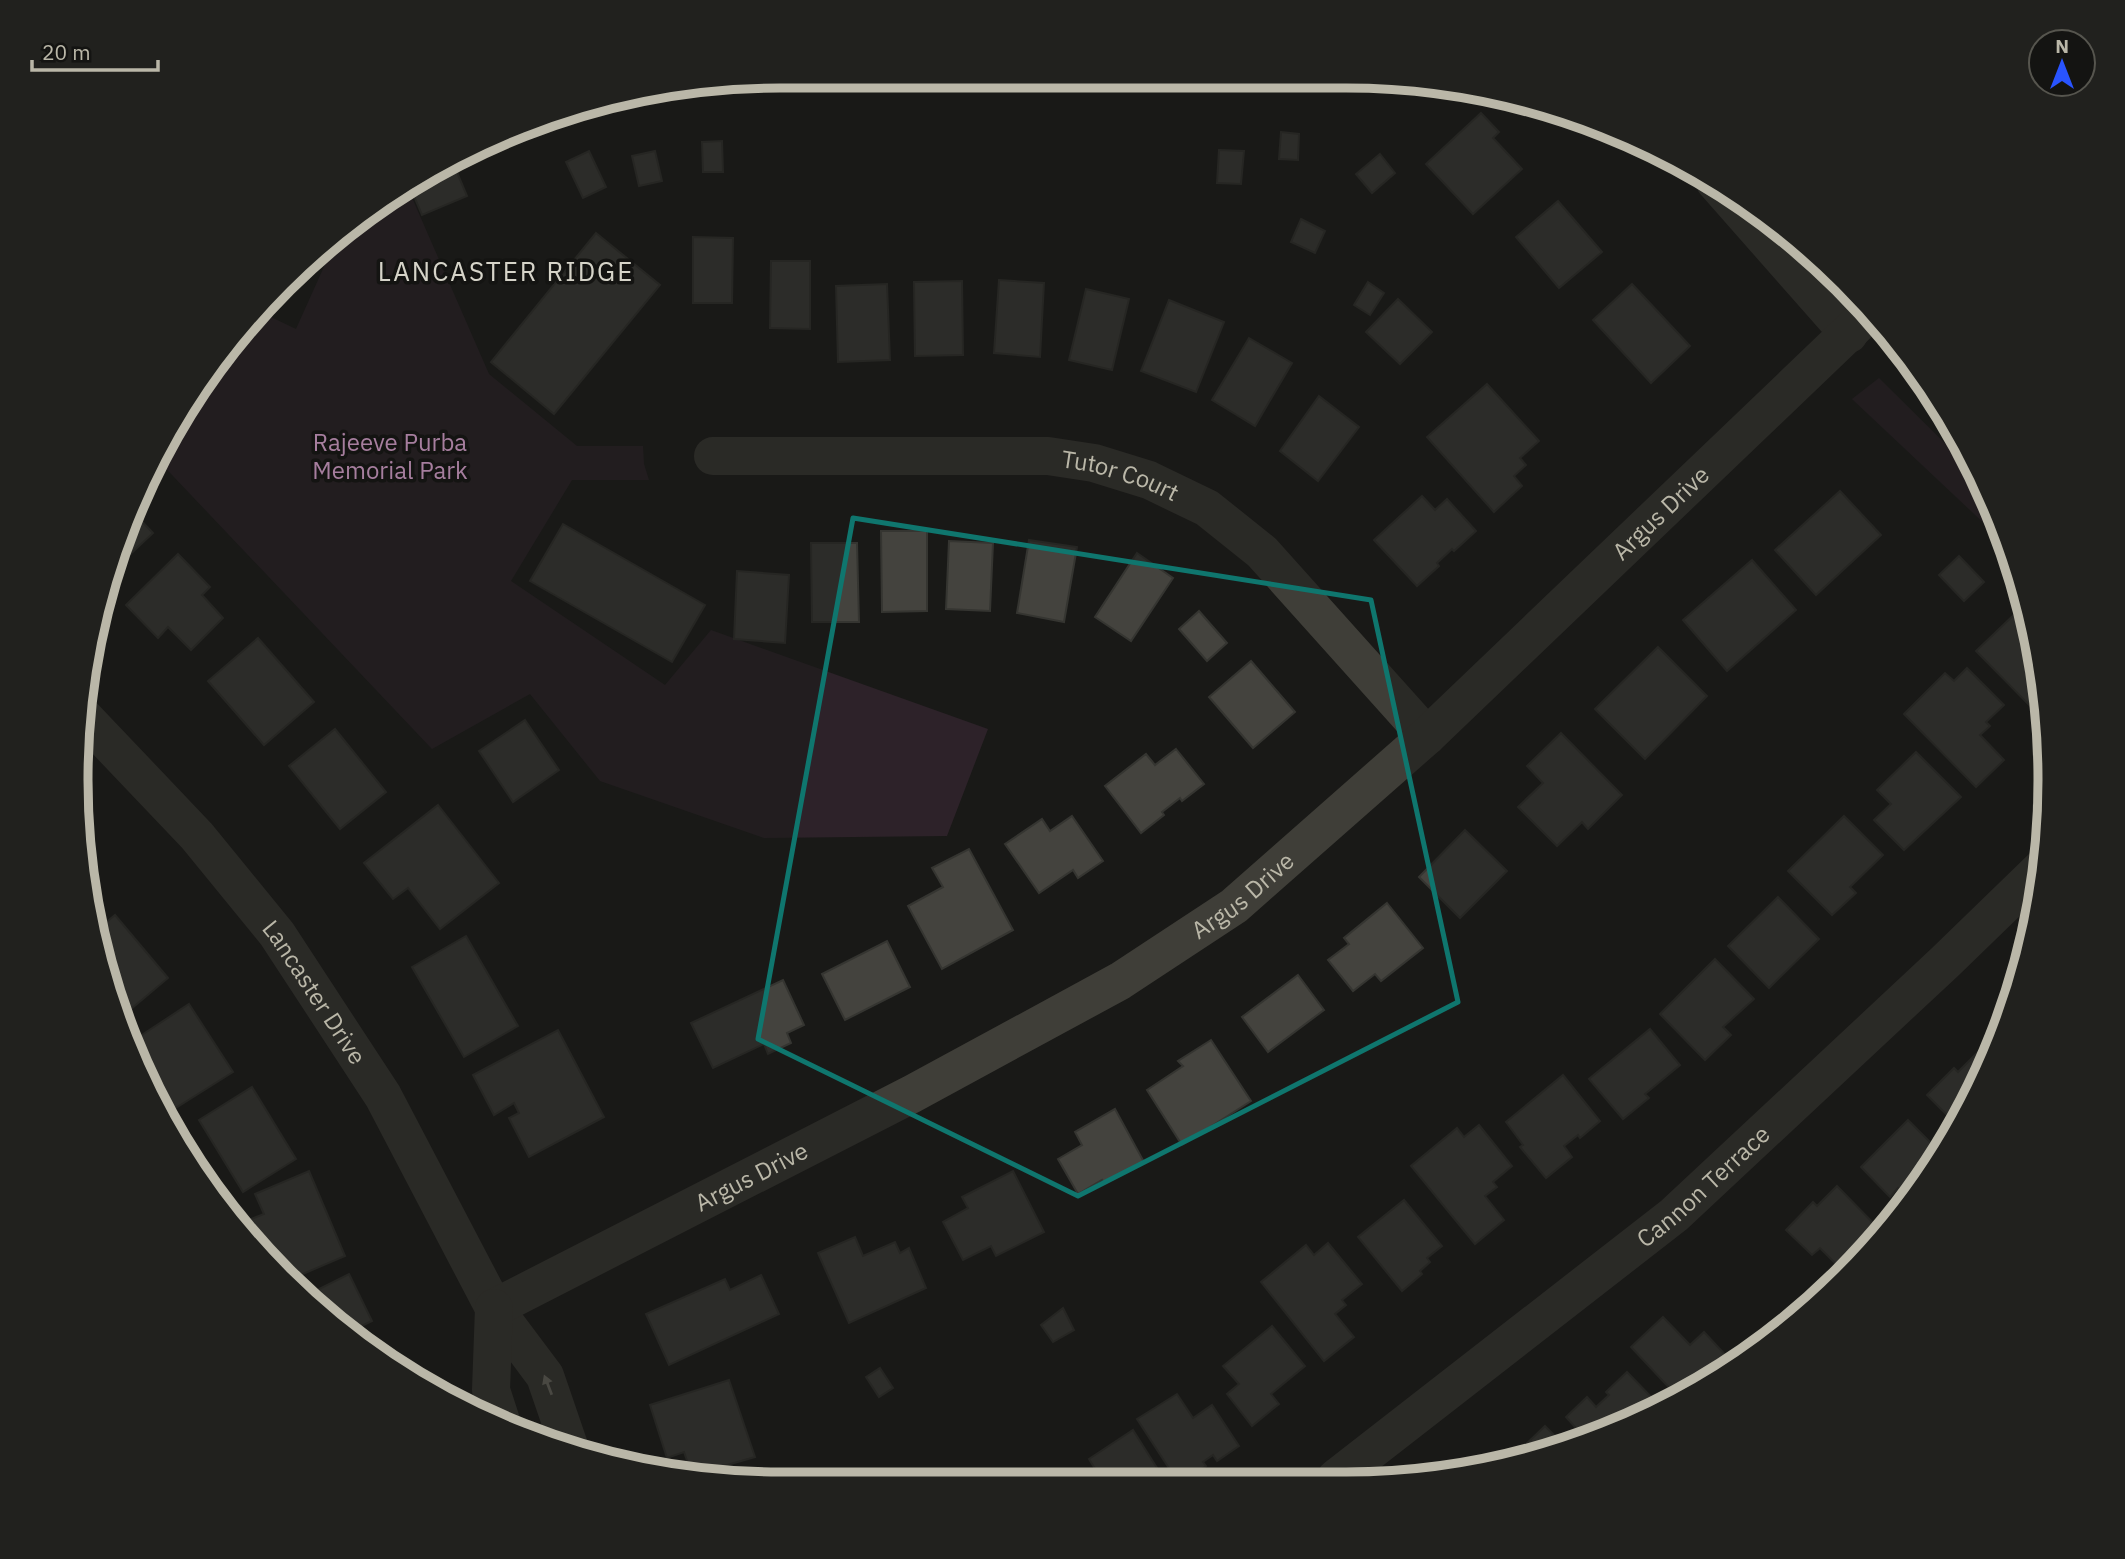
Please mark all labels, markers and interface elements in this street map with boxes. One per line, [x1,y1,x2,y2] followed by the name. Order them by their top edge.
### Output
[32,28,158,72] scale bar
[2027,28,2097,98] north arrow
[2055,34,2069,58] text: N
[42,38,91,66] text: 20 m
[378,254,634,288] district label: LANCASTER RIDGE
[312,426,468,486] park label: Rajeeve Purba Memorial Park
[1060,442,1185,508] street label: Tutor Court
[1605,459,1716,567] street label: Argus Drive
[1185,845,1301,946] street label: Argus Drive
[256,913,374,1070] street label: Lancaster Drive
[1630,1118,1776,1254] street label: Cannon Terrace
[689,1134,813,1219] street label: Argus Drive
[542,1374,553,1395] one-way arrow

